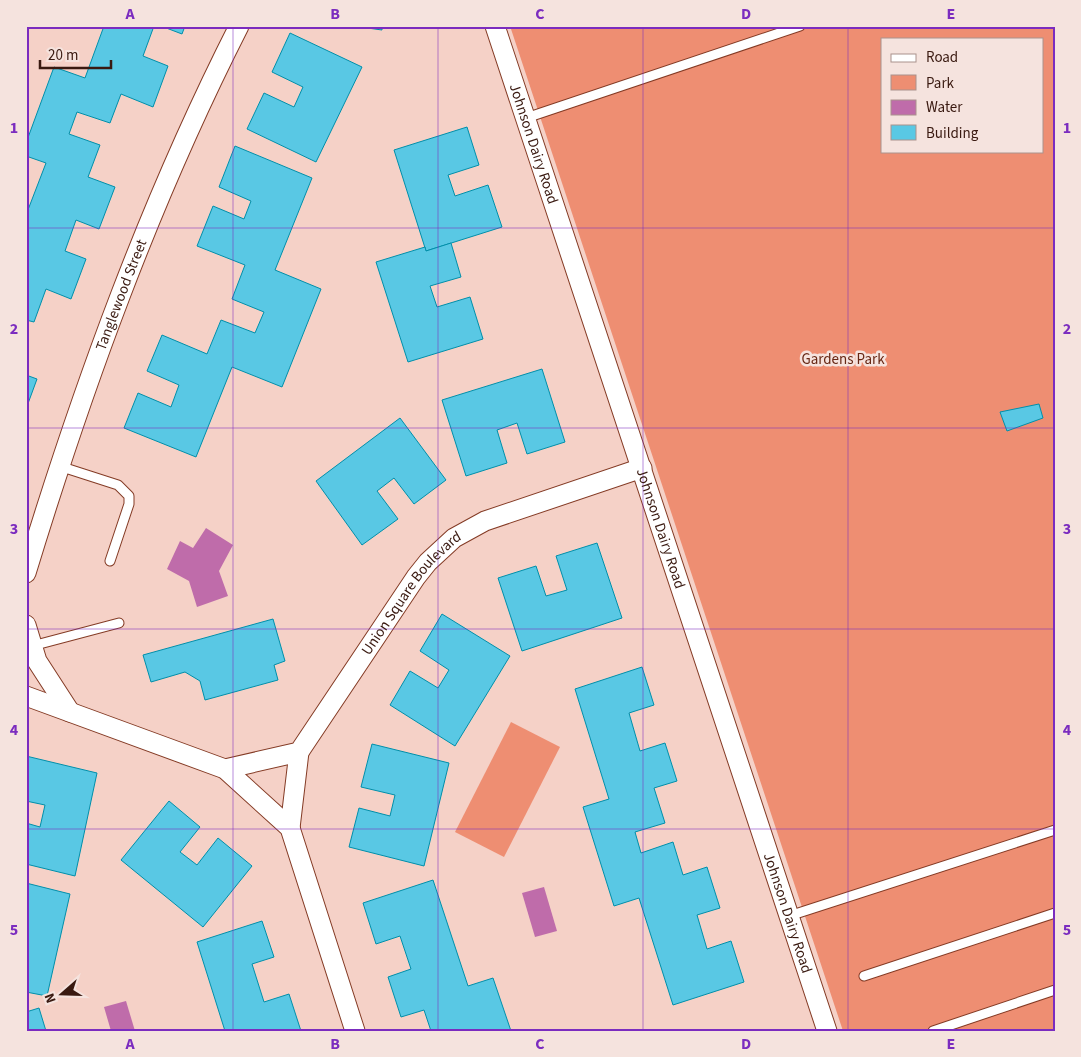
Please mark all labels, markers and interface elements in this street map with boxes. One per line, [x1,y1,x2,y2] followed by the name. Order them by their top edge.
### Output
[124,3,135,25] text: A
[330,3,340,25] text: B
[535,3,545,25] text: C
[741,3,751,25] text: D
[947,3,955,25] text: E
[40,38,111,70] scale bar
[881,38,1044,152] legend
[48,45,78,66] text: 20 m
[926,47,958,68] text: Road
[926,73,955,94] text: Park
[504,81,563,207] street label: Johnson Dairy Road
[926,97,963,118] text: Water
[10,117,18,139] text: 1
[1063,117,1071,139] text: 1
[926,123,979,144] text: Building
[91,236,152,354] street label: Tanglewood Street
[10,318,18,340] text: 2
[1063,318,1071,340] text: 2
[801,349,885,370] park label: Gardens Park
[631,465,690,591] street label: Johnson Dairy Road
[10,518,18,540] text: 3
[1063,518,1071,540] text: 3
[357,526,465,659] street label: Union Square Boulevard
[10,719,19,741] text: 4
[1063,719,1072,741] text: 4
[758,850,817,976] street label: Johnson Dairy Road
[10,919,18,941] text: 5
[1063,919,1071,941] text: 5
[38,970,88,1020] north arrow
[40,990,62,1006] text: N
[124,1033,135,1055] text: A
[330,1033,340,1055] text: B
[535,1033,545,1055] text: C
[741,1033,751,1055] text: D
[947,1033,955,1055] text: E

